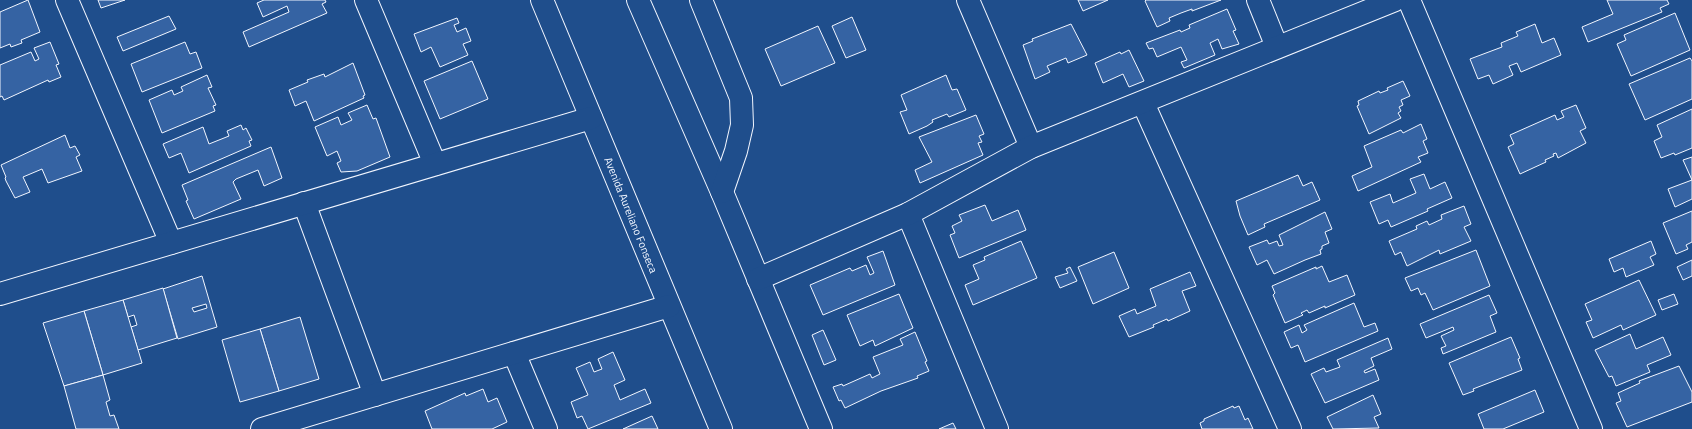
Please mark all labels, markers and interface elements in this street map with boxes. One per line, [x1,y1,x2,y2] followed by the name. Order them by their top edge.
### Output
[600,155,662,276] street label: Avenida Aureliano Fonseca

